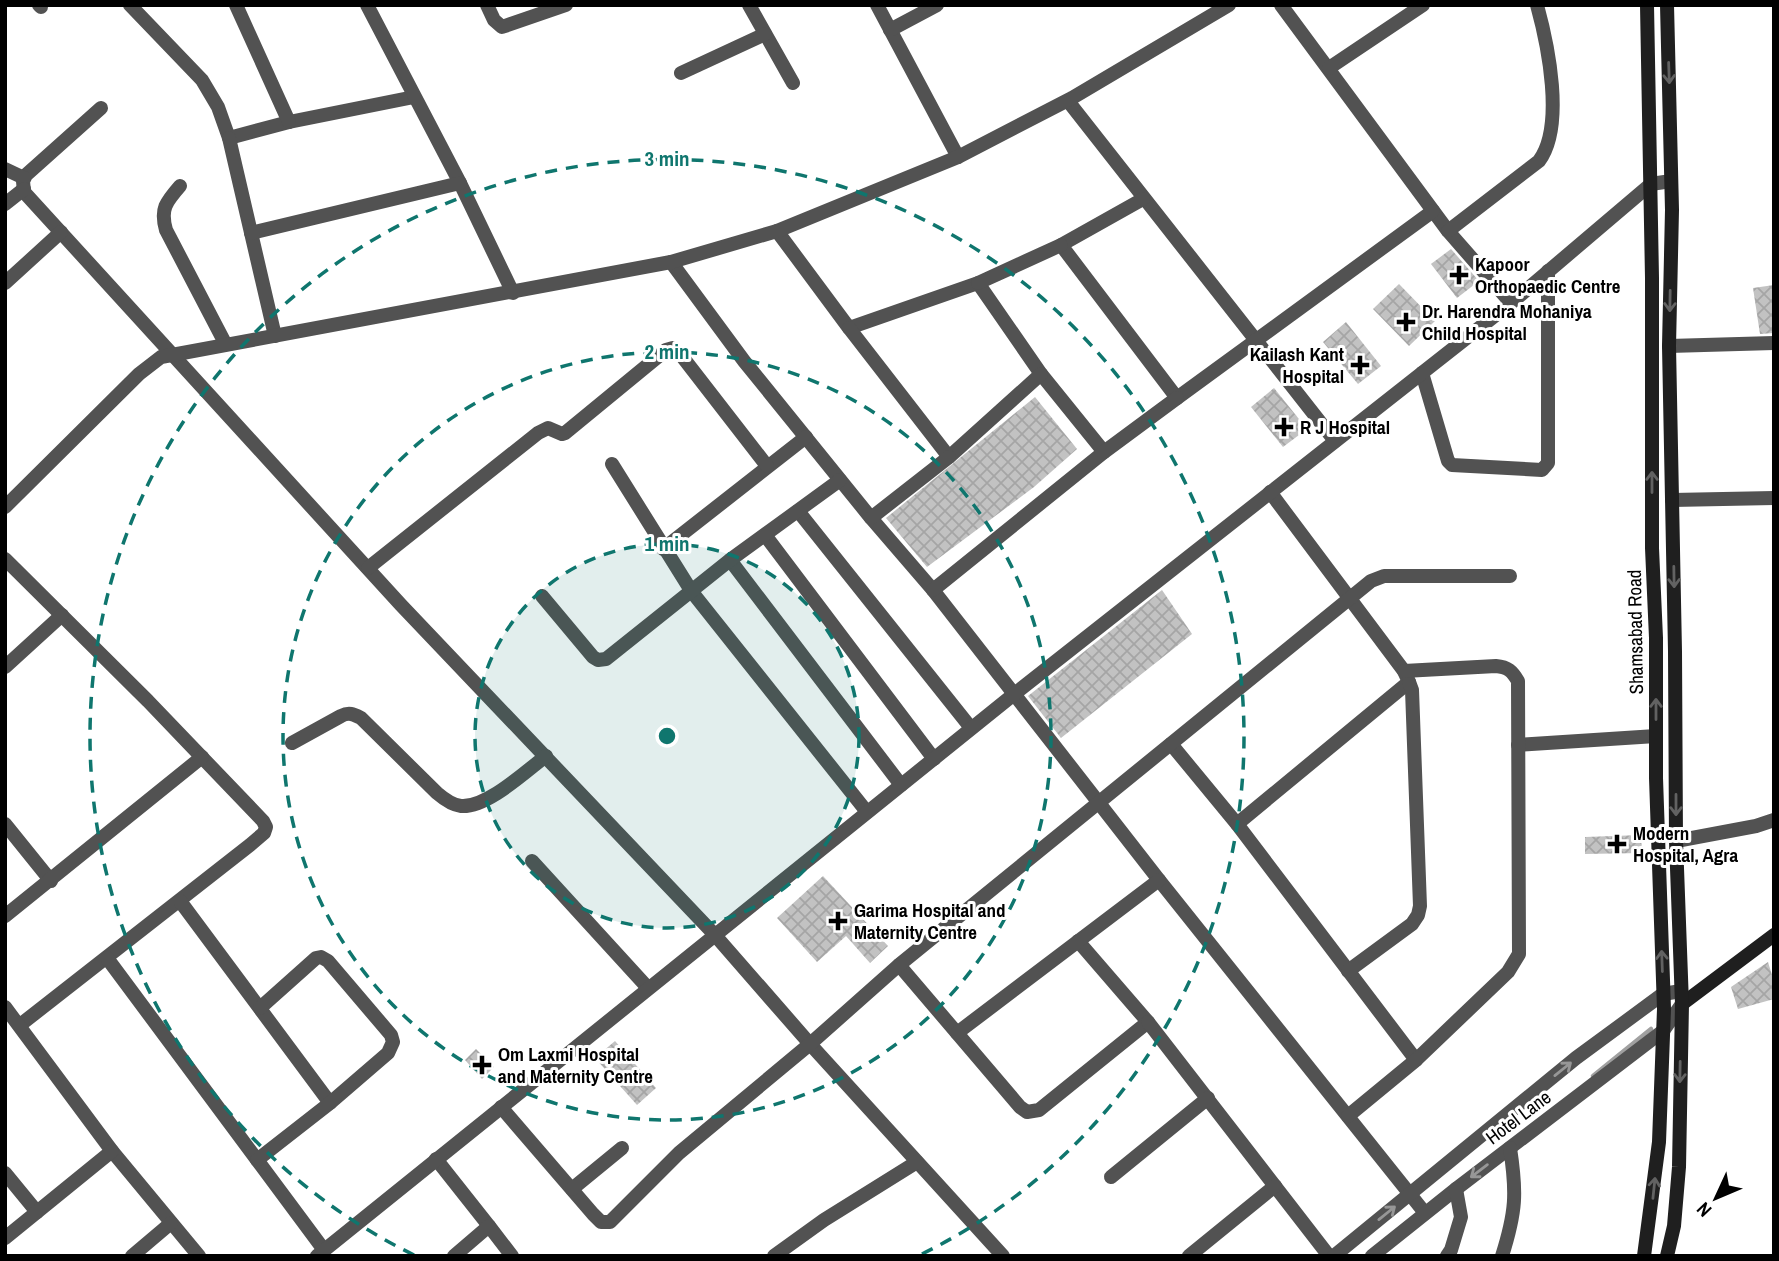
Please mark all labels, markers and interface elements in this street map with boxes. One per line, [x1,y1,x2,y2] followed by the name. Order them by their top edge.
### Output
[1663,62,1676,85] one-way arrow
[645,144,689,173] text: 3 min
[1475,251,1621,299] place label: Kapoor Orthopaedic Centre
[1449,265,1469,285] marker: Kapoor Orthopaedic Centre
[1663,289,1677,312] one-way arrow
[1422,298,1592,346] place label: Dr. Harendra Mohaniya Child Hospital
[1396,312,1416,332] marker: Dr. Harendra Mohaniya Child Hospital
[645,337,689,366] text: 2 min
[1250,341,1344,389] place label: Kailash Kant Hospital
[1350,355,1370,375] marker: Kailash Kant Hospital
[1300,414,1390,440] place label: R J Hospital
[1274,417,1294,437] marker: R J Hospital
[1645,471,1659,494] one-way arrow
[645,529,689,558] text: 1 min
[1667,566,1681,589] one-way arrow
[1621,569,1649,695] street label: Shamsabad Road
[1649,698,1663,721] one-way arrow
[655,724,679,748] centre of rings
[1669,793,1683,816] one-way arrow
[1633,820,1738,868] place label: Modern Hospital, Agra
[1607,834,1627,854] marker: Modern Hospital, Agra
[854,897,1006,945] place label: Garima Hospital and Maternity Centre
[828,911,848,931] marker: Garima Hospital and Maternity Centre
[1656,950,1669,973] one-way arrow
[498,1041,653,1089] place label: Om Laxmi Hospital and Maternity Centre
[472,1055,492,1075] marker: Om Laxmi Hospital and Maternity Centre
[1674,1060,1687,1083] one-way arrow
[1554,1061,1572,1076] one-way arrow
[1480,1084,1556,1150] street label: Hotel Lane
[1681,1163,1751,1233] north arrow
[1470,1164,1489,1179] one-way arrow
[1647,1177,1660,1200] one-way arrow
[1691,1197,1717,1223] text: N
[1378,1205,1396,1220] one-way arrow

